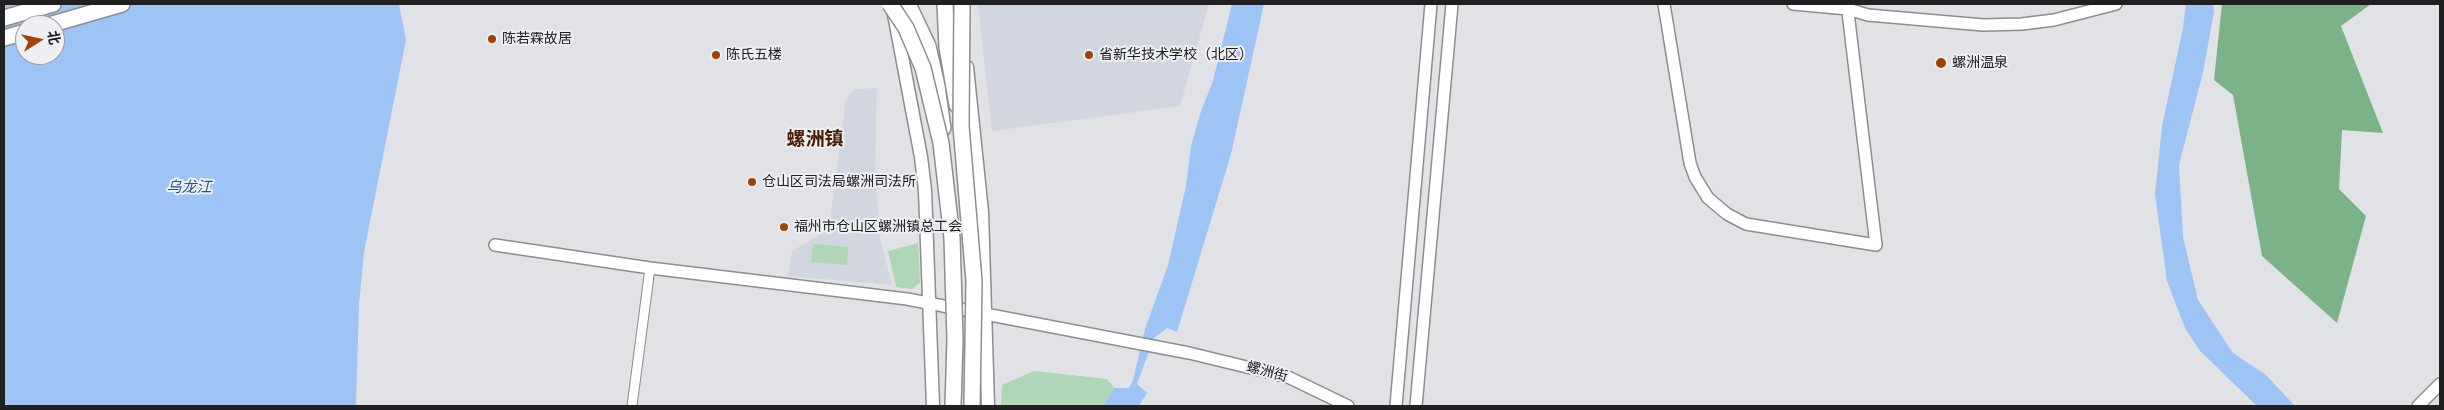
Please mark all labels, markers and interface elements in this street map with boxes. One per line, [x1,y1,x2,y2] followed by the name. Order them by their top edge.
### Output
[15,15,65,65] north arrow
[44,29,64,46] text: 北
[502,31,572,47] place label: 陈若霖故居
[486,33,498,45] marker: 陈若霖故居
[726,47,782,63] place label: 陈氏五楼
[1099,47,1253,63] place label: 省新华技术学校（北区）
[710,49,722,61] marker: 陈氏五楼
[1083,49,1095,61] marker: 省新华技术学校（北区）
[1952,55,2008,71] place label: 螺洲温泉
[1934,56,1948,70] marker: 螺洲温泉
[787,129,843,151] district label: 螺洲镇
[762,174,916,190] place label: 仓山区司法局螺洲司法所
[746,176,758,188] marker: 仓山区司法局螺洲司法所
[167,179,211,197] water label: 乌龙江
[794,219,962,235] place label: 福州市仓山区螺洲镇总工会
[778,221,790,233] marker: 福州市仓山区螺洲镇总工会
[1245,358,1289,386] street label: 螺洲街

